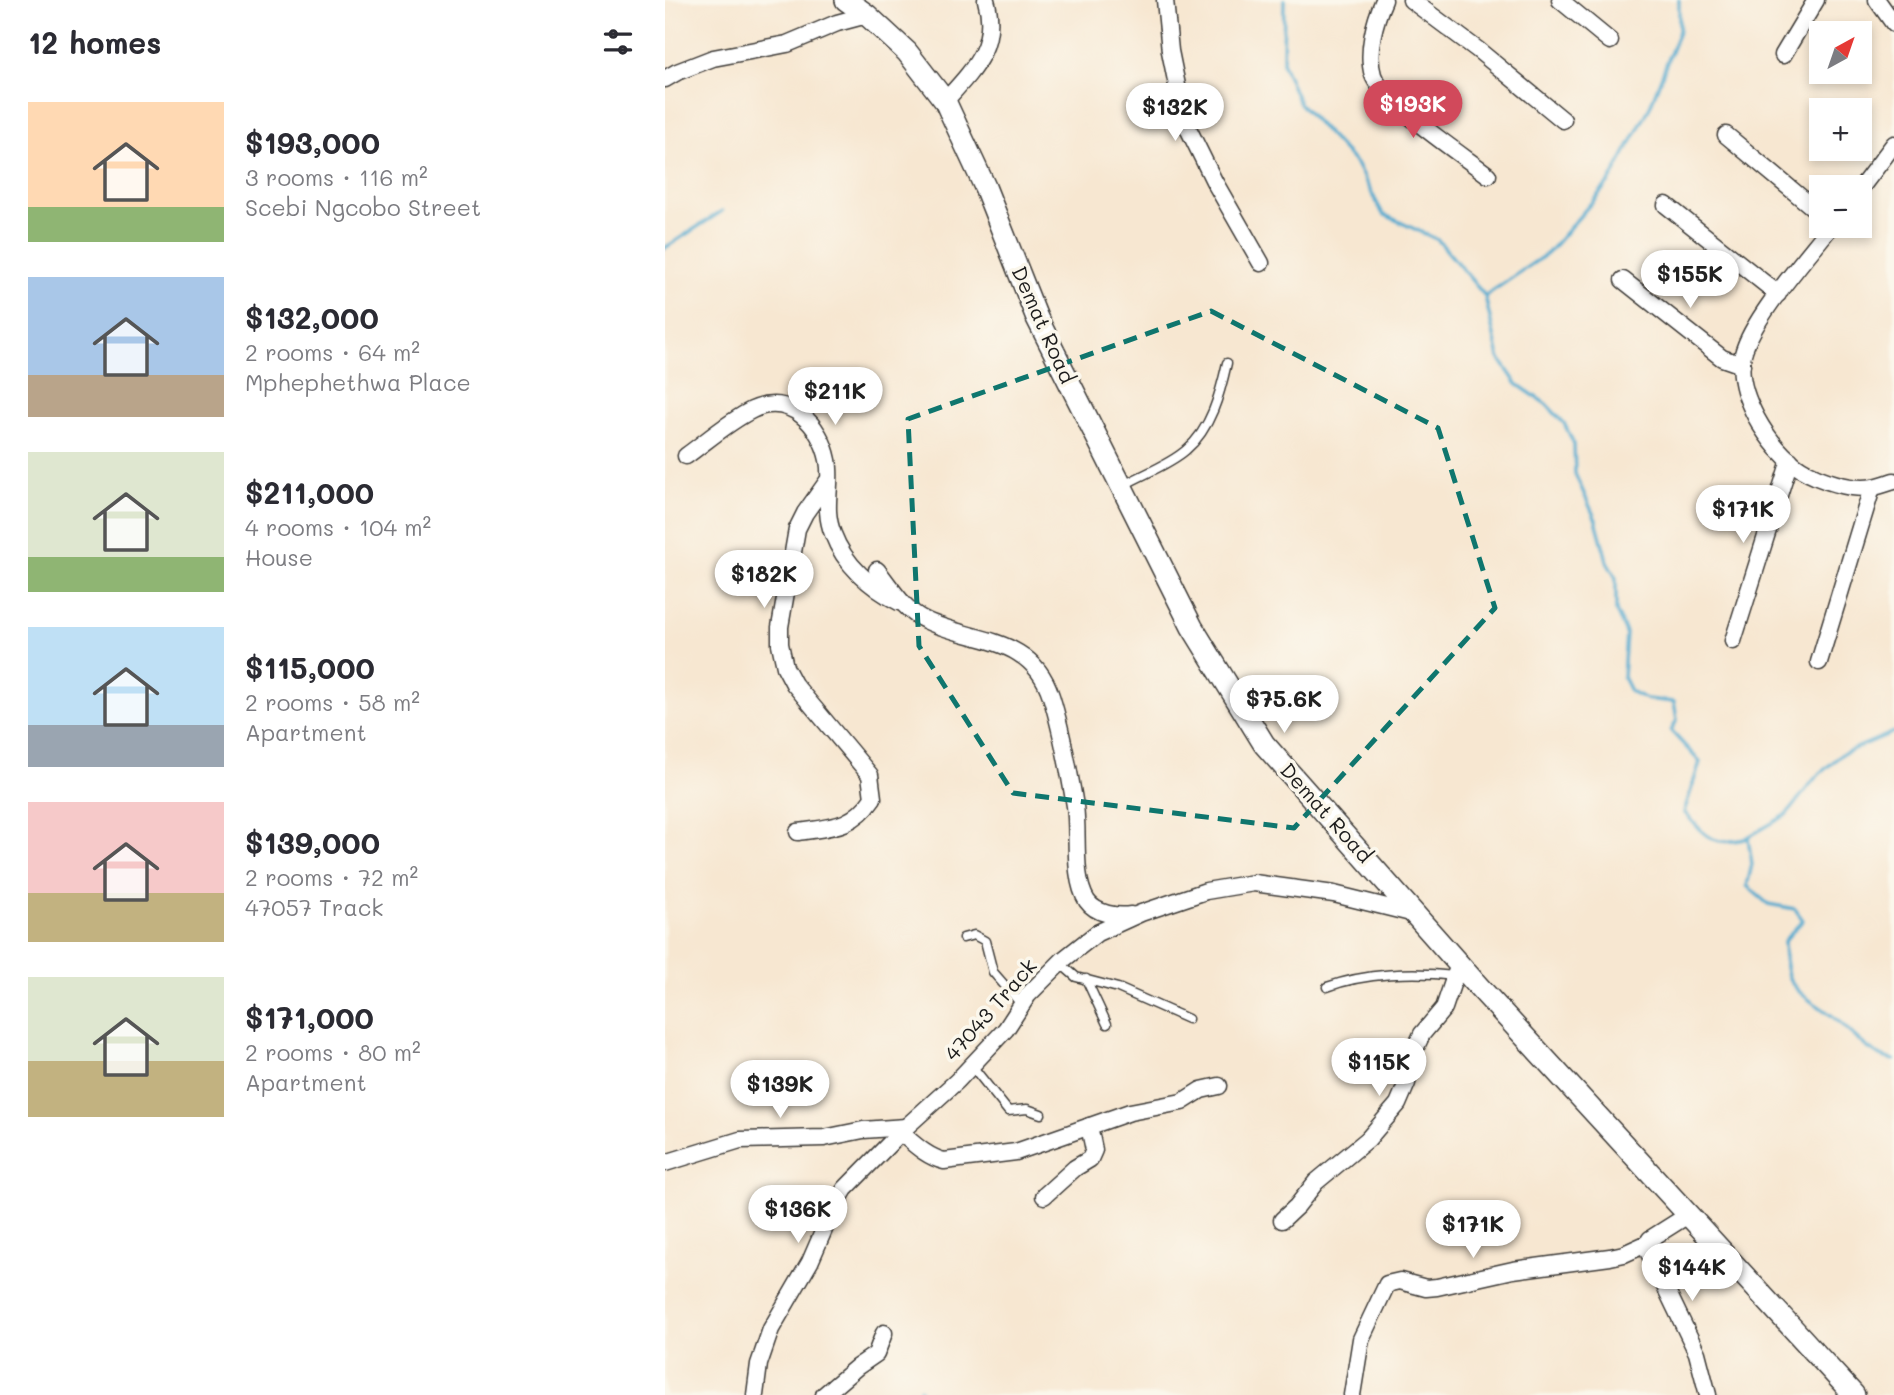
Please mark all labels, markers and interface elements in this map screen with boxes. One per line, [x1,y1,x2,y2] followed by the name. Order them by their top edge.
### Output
[1809,21,1873,84] north arrow
[1809,21,1872,238] map controls
[28,22,161,62] text: 12 homes
[599,23,637,61] icon: filters
[1364,80,1462,140] pin: $193K
[1126,83,1224,143] pin: $132K
[1379,88,1447,118] text: $193K
[1142,91,1208,121] text: $132K
[1809,98,1872,161] button: +
[245,122,380,162] text: $193,000
[84,130,168,214] icon: home
[245,162,428,192] text: 3 rooms · 116 m²
[1809,175,1872,238] button: −
[245,192,481,222] text: Scebi Ngcobo Street
[1641,250,1739,310] pin: $155K
[1657,258,1723,288] text: $155K
[1007,262,1082,387] street label: Demat Road
[245,297,379,337] text: $132,000
[84,305,168,389] icon: home
[245,337,420,367] text: 2 rooms · 64 m²
[245,367,471,397] text: Mphephethwa Place
[786,368,884,427] pin: $211K
[804,375,866,405] text: $211K
[245,472,374,512] text: $211,000
[84,480,168,564] icon: home
[1694,486,1792,545] pin: $171K
[1712,493,1774,523] text: $171K
[245,512,431,542] text: 4 rooms · 104 m²
[245,542,313,572] text: House
[715,550,813,610] pin: $182K
[731,558,797,588] text: $182K
[245,647,375,687] text: $115,000
[84,655,168,739] icon: home
[1227,676,1341,735] pin: $75.6K
[1246,683,1322,713] text: $75.6K
[245,687,420,717] text: 2 rooms · 58 m²
[245,717,367,747] text: Apartment
[1275,756,1379,868] street label: Demat Road
[245,822,380,862] text: $139,000
[84,830,168,914] icon: home
[245,862,418,892] text: 2 rooms · 72 m²
[245,892,383,922] text: 47057 Track
[938,952,1042,1066] street label: 47043 Track
[245,997,374,1037] text: $171,000
[84,1005,168,1089] icon: home
[245,1037,421,1067] text: 2 rooms · 80 m²
[1330,1038,1428,1098] pin: $115K
[1347,1046,1411,1076] text: $115K
[731,1060,829,1120] pin: $139K
[245,1067,367,1097] text: Apartment
[746,1068,814,1098] text: $139K
[749,1186,847,1245] pin: $136K
[764,1193,832,1223] text: $136K
[1424,1200,1522,1260] pin: $171K
[1442,1208,1504,1238] text: $171K
[1643,1244,1741,1303] pin: $144K
[1658,1251,1726,1281] text: $144K

